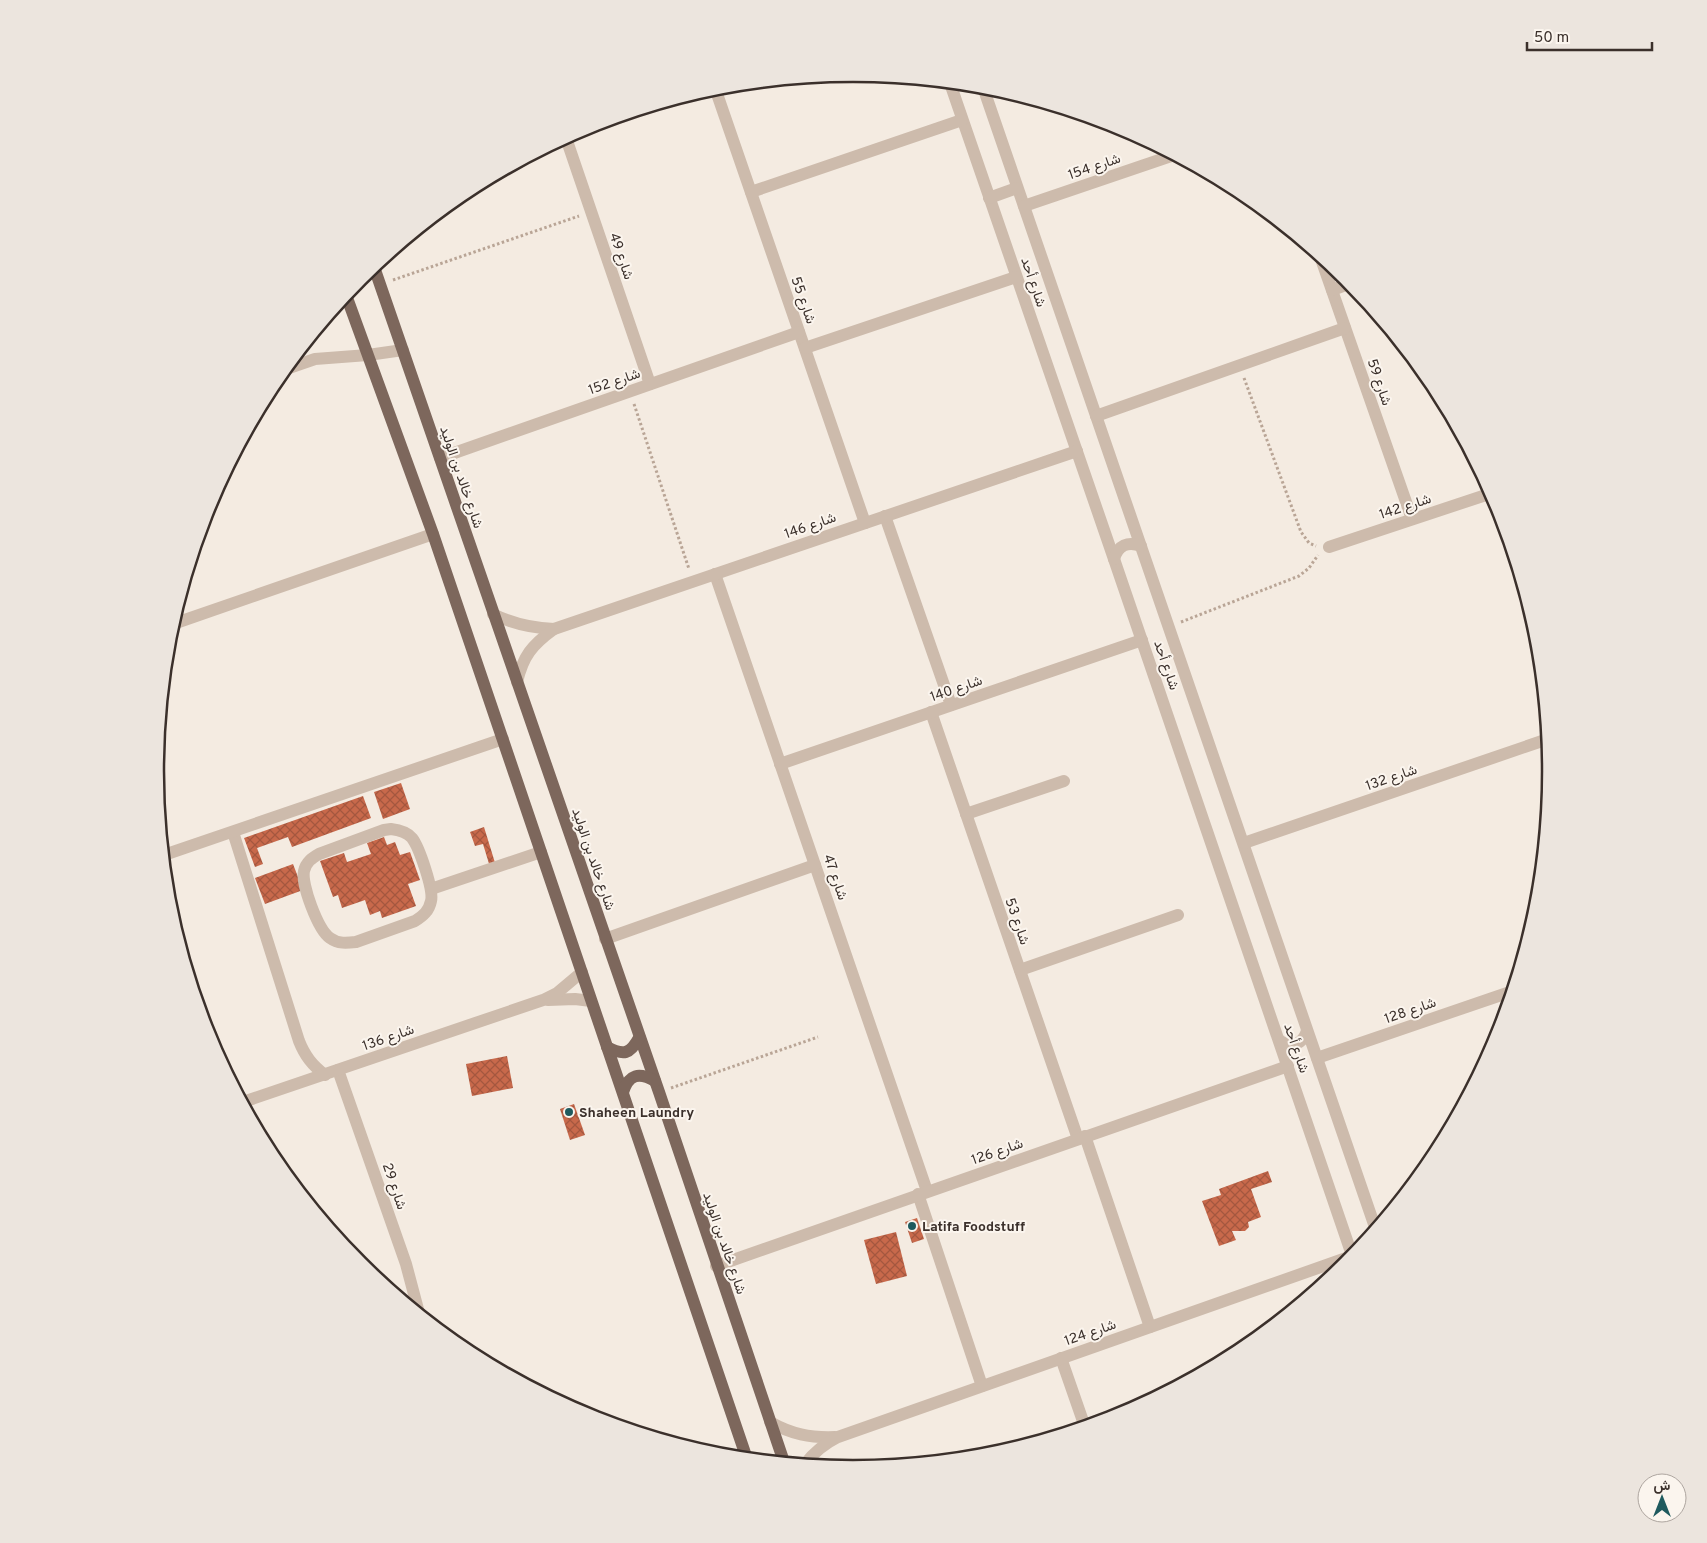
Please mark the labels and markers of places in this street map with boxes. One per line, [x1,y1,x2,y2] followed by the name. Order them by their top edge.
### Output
[579,1105,694,1122] place label: Shaheen Laundry
[563,1106,575,1118] marker: Shaheen Laundry
[922,1219,1026,1236] place label: Latifa Foodstuff
[906,1220,918,1232] marker: Latifa Foodstuff

